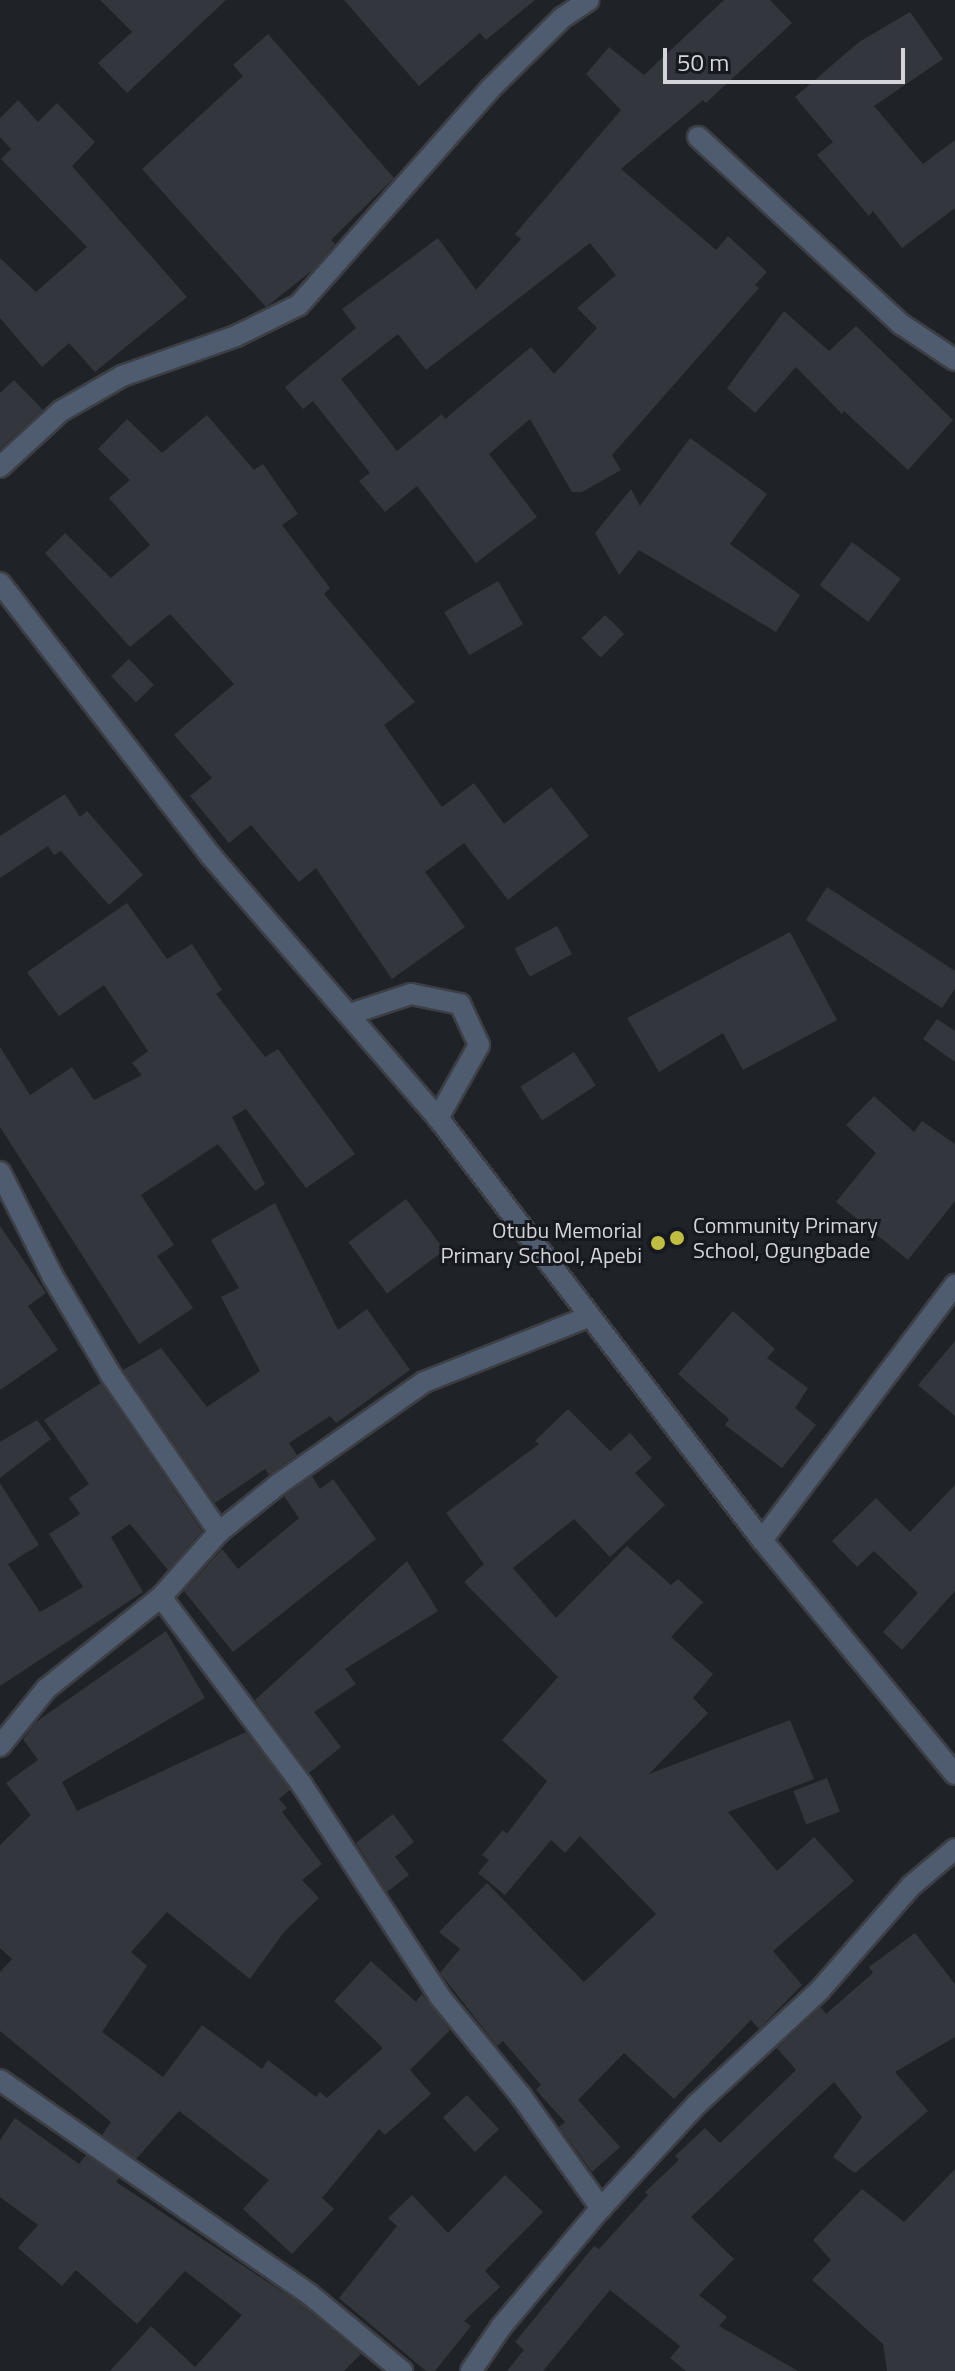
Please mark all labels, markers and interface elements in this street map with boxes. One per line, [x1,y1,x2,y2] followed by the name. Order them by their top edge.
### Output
[667,32,909,82] scale bar
[677,44,729,80] text: 50 m
[693,1212,878,1264] place label: Community Primary School, Ogungbade
[440,1217,642,1268] place label: Otubu Memorial Primary School, Apebi
[668,1229,686,1247] marker: Community Primary School, Ogungbade
[649,1234,667,1252] marker: Otubu Memorial Primary School, Apebi

